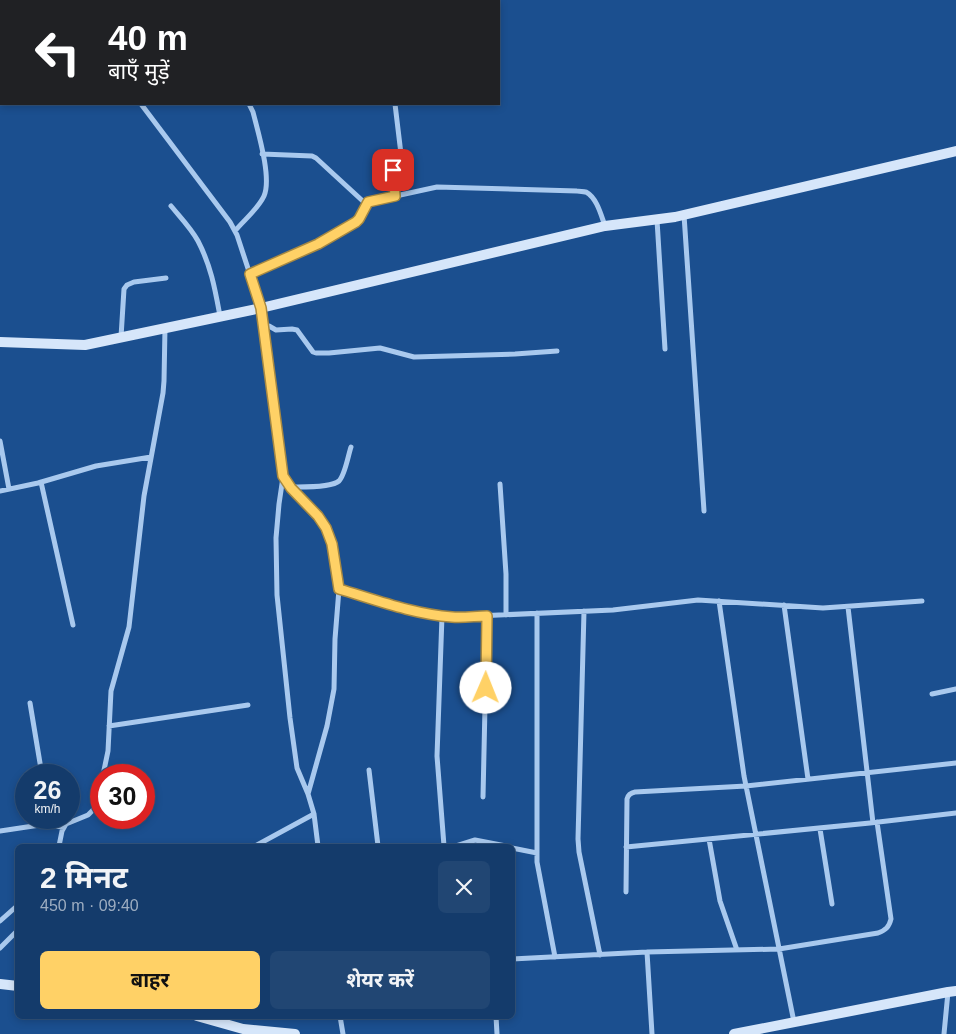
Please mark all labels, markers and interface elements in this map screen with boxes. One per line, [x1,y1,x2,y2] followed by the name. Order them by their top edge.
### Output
[108,18,188,57] text: 40 m
[25,20,90,85] icon: left
[108,59,169,84] text: बाएँ मुड़ें
[372,149,414,191] pin
[379,156,407,184] icon: arrive
[459,661,511,713] position arrow
[90,764,155,829] speed limit sign: 30
[34,776,61,804] text: 26
[34,802,61,816] text: km/h
[40,861,128,894] text: 2 मिनट
[438,861,490,913] button: close
[40,897,139,914] text: 450 m · 09:40
[40,951,260,1009] button: बाहर
[270,951,490,1009] button: शेयर करें

